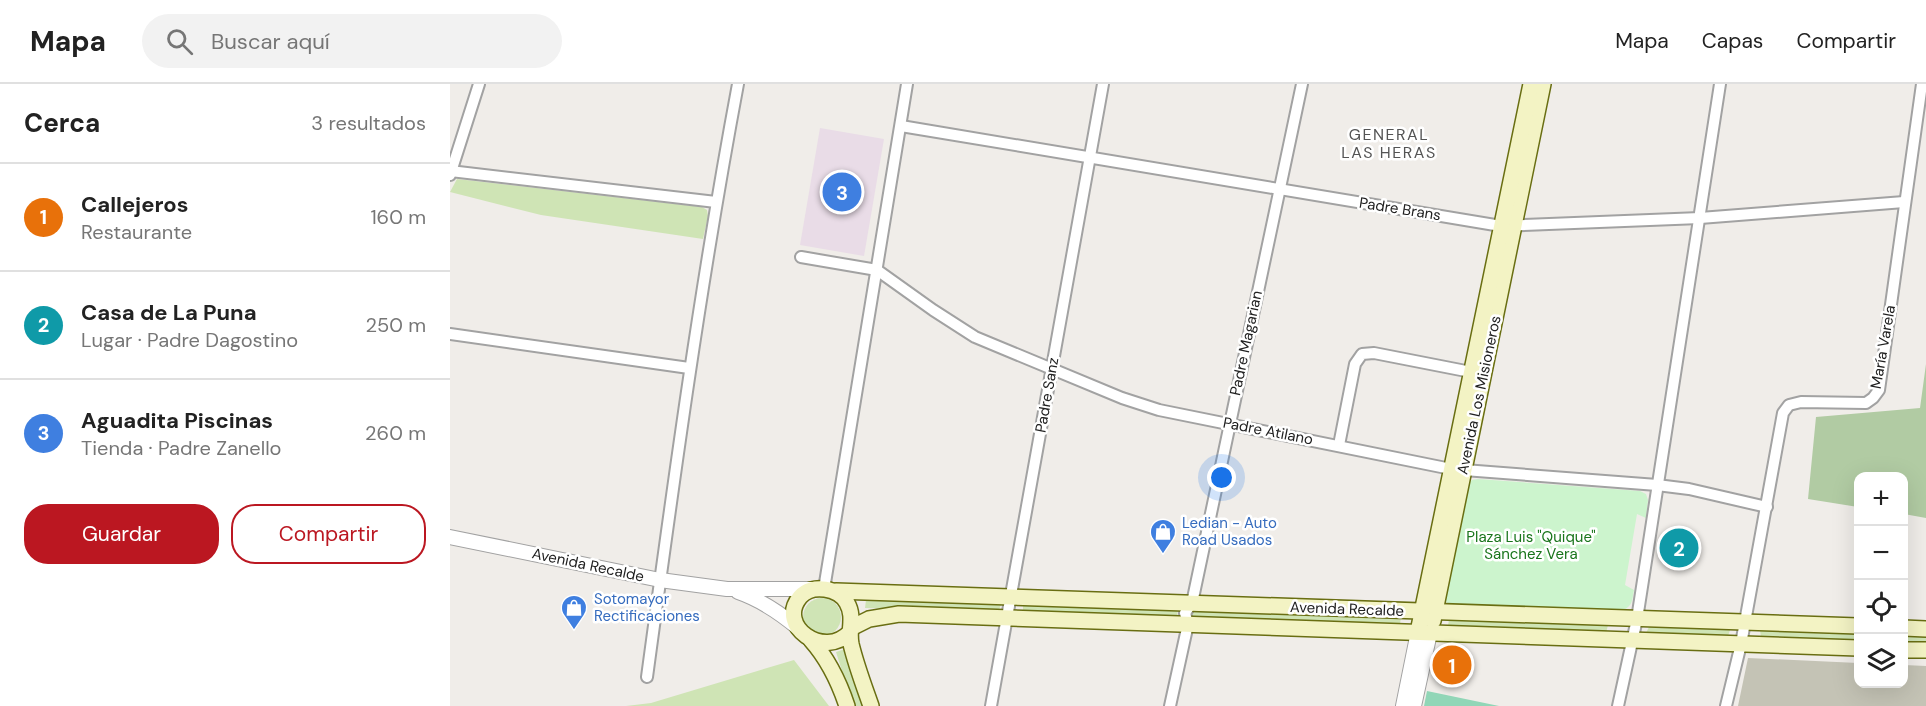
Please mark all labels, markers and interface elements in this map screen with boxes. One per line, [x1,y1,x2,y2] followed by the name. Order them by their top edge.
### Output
[142,14,562,68] search box
[30,23,106,60] text: Mapa
[163,25,196,58] icon: search
[211,27,330,56] text: Buscar aquí
[1615,27,1669,55] text: Mapa
[1702,27,1763,55] text: Capas
[1796,27,1896,55] text: Compartir
[24,106,100,140] text: Cerca
[311,110,426,136] text: 3 resultados
[1341,124,1437,163] district label: GENERAL LAS HERAS
[822,170,862,214] pin: 3
[81,190,188,219] text: Callejeros
[1358,193,1442,225] street label: Padre Brans
[40,204,47,230] text: 1
[370,204,426,230] text: 160 m
[81,219,192,245] text: Restaurante
[1225,289,1267,397] street label: Padre Magarian
[81,298,257,327] text: Casa de La Puna
[1866,304,1900,390] street label: María Varela
[38,312,49,338] text: 2
[365,312,426,338] text: 250 m
[1452,314,1506,476] street label: Avenida Los Misioneros
[81,327,298,353] text: Lugar · Padre Dagostino
[1031,356,1063,434] street label: Padre Sanz
[81,406,273,435] text: Aguadita Piscinas
[1221,412,1315,450] street label: Padre Atilano
[37,420,50,446] text: 3
[365,420,426,446] text: 260 m
[81,435,281,461] text: Tienda · Padre Zanello
[1207,463,1236,492] your location
[1854,472,1908,688] map controls
[1854,472,1908,526] button: +
[24,504,219,564] button: Guardar
[231,504,426,564] button: Compartir
[1182,513,1277,550] place label: Ledian - Auto Road Usados
[1148,517,1178,555] shop icon: Ledian - Auto Road Usados
[1660,526,1698,570] pin: 2
[1854,526,1908,580] button: −
[1466,527,1596,564] park label: Plaza Luis "Quique" Sánchez Vera
[530,543,646,587] street label: Avenida Recalde
[1854,580,1908,634] button: locate
[594,589,700,626] place label: Sotomayor Rectificaciones
[559,593,589,631] shop icon: Sotomayor Rectificaciones
[1290,597,1404,621] street label: Avenida Recalde
[1854,634,1908,688] button: layers
[1432,642,1472,688] pin: 1

